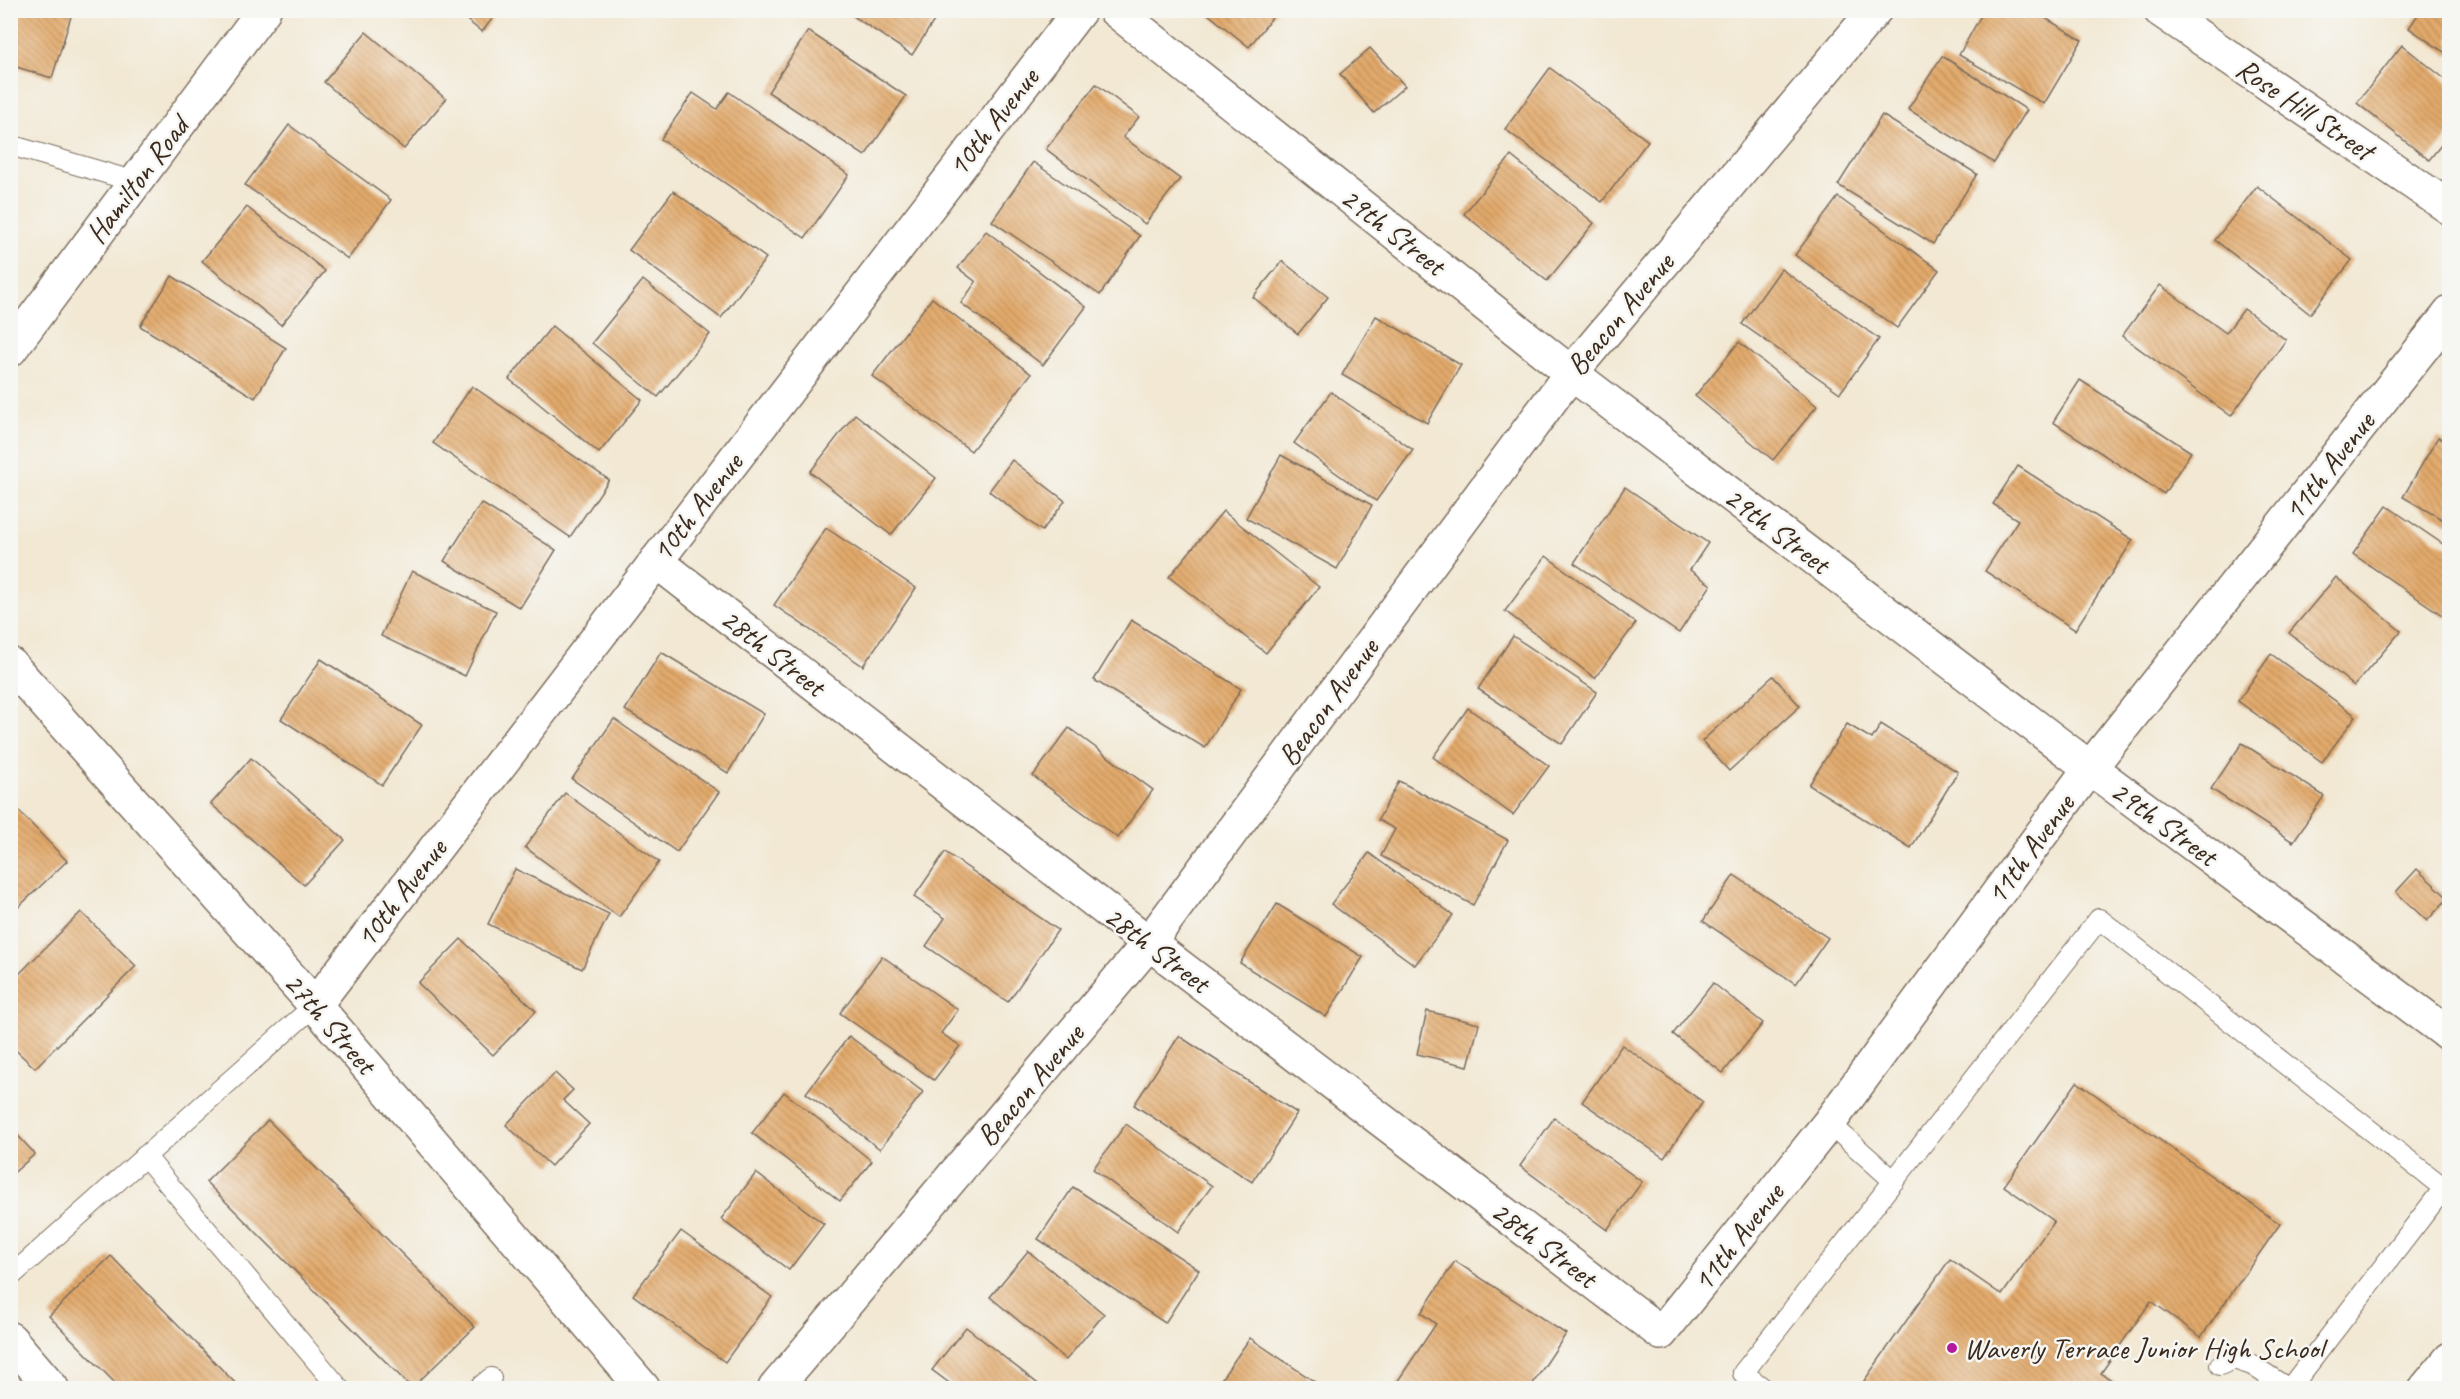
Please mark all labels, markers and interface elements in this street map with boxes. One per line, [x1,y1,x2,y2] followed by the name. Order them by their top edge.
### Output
[2229,49,2384,171] street label: Rose Hill Street
[939,59,1048,184] street label: 10th Avenue
[77,106,200,251] street label: Hamilton Road
[1333,178,1455,286] street label: 29th Street
[1558,243,1684,383] street label: Beacon Avenue
[2275,403,2384,528] street label: 11th Avenue
[643,444,752,569] street label: 10th Avenue
[1717,478,1840,584] street label: 29th Street
[713,599,835,707] street label: 28th Street
[1269,629,1388,773] street label: Beacon Avenue
[2103,772,2227,876] street label: 29th Street
[1977,785,2084,912] street label: 11th Avenue
[347,830,456,955] street label: 10th Avenue
[1097,897,1220,1003] street label: 28th Street
[275,964,387,1084] street label: 27th Street
[968,1014,1094,1154] street label: Beacon Avenue
[1684,1174,1793,1299] street label: 11th Avenue
[1484,1192,1607,1298] street label: 28th Street
[1964,1329,2328,1367] place label: Waverly Terrace Junior High School
[1945,1341,1959,1355] marker: Waverly Terrace Junior High School

